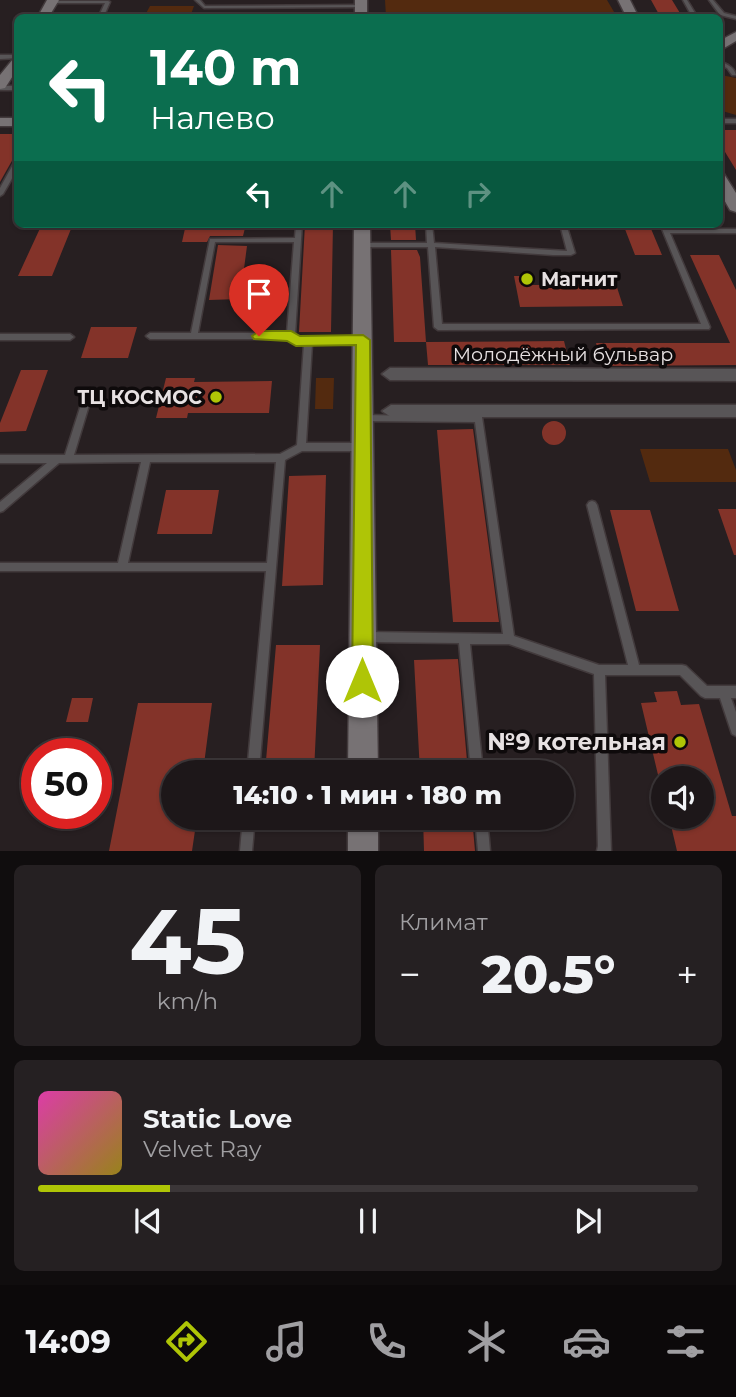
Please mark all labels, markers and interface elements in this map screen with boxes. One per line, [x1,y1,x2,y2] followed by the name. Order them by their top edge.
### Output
[150,38,302,97] text: 140 m
[35,42,126,133] icon: left
[150,98,275,137] text: Налево
[240,175,278,213] icon: left
[313,175,351,213] icon: ahead
[386,175,424,213] icon: ahead
[459,175,497,213] icon: right
[229,264,289,336] pin
[541,268,618,291] place label: Магнит
[519,271,535,287] marker: Магнит
[240,275,278,313] icon: arrive
[453,343,673,366] street label: Молодёжный бульвар
[77,386,202,409] place label: ТЦ КОСМОС
[208,389,224,405] marker: ТЦ КОСМОС
[325,644,399,718] position arrow
[487,728,666,756] place label: №9 котельная
[672,734,688,750] marker: №9 котельная
[21,738,112,829] speed limit sign: 50
[651,766,714,829] map controls
[651,766,714,829] button: sound
[233,779,502,811] text: 14:10 · 1 мин · 180 m
[129,886,246,997] text: 45
[399,908,488,936] text: Климат
[482,943,615,1006] text: 20.5°
[399,951,421,998] text: −
[676,951,698,998] text: +
[157,987,218,1015] text: km/h
[143,1103,292,1135] text: Static Love
[143,1135,261,1163] text: Velvet Ray
[129,1202,167,1240] icon: previous
[349,1202,387,1240] icon: pause
[569,1202,607,1240] icon: next
[162,1317,211,1366] icon: directions
[262,1317,311,1366] icon: music
[362,1317,411,1366] icon: phone
[462,1317,511,1366] icon: climate
[562,1317,611,1366] icon: car
[661,1317,710,1366] icon: filters
[25,1322,111,1361] text: 14:09

